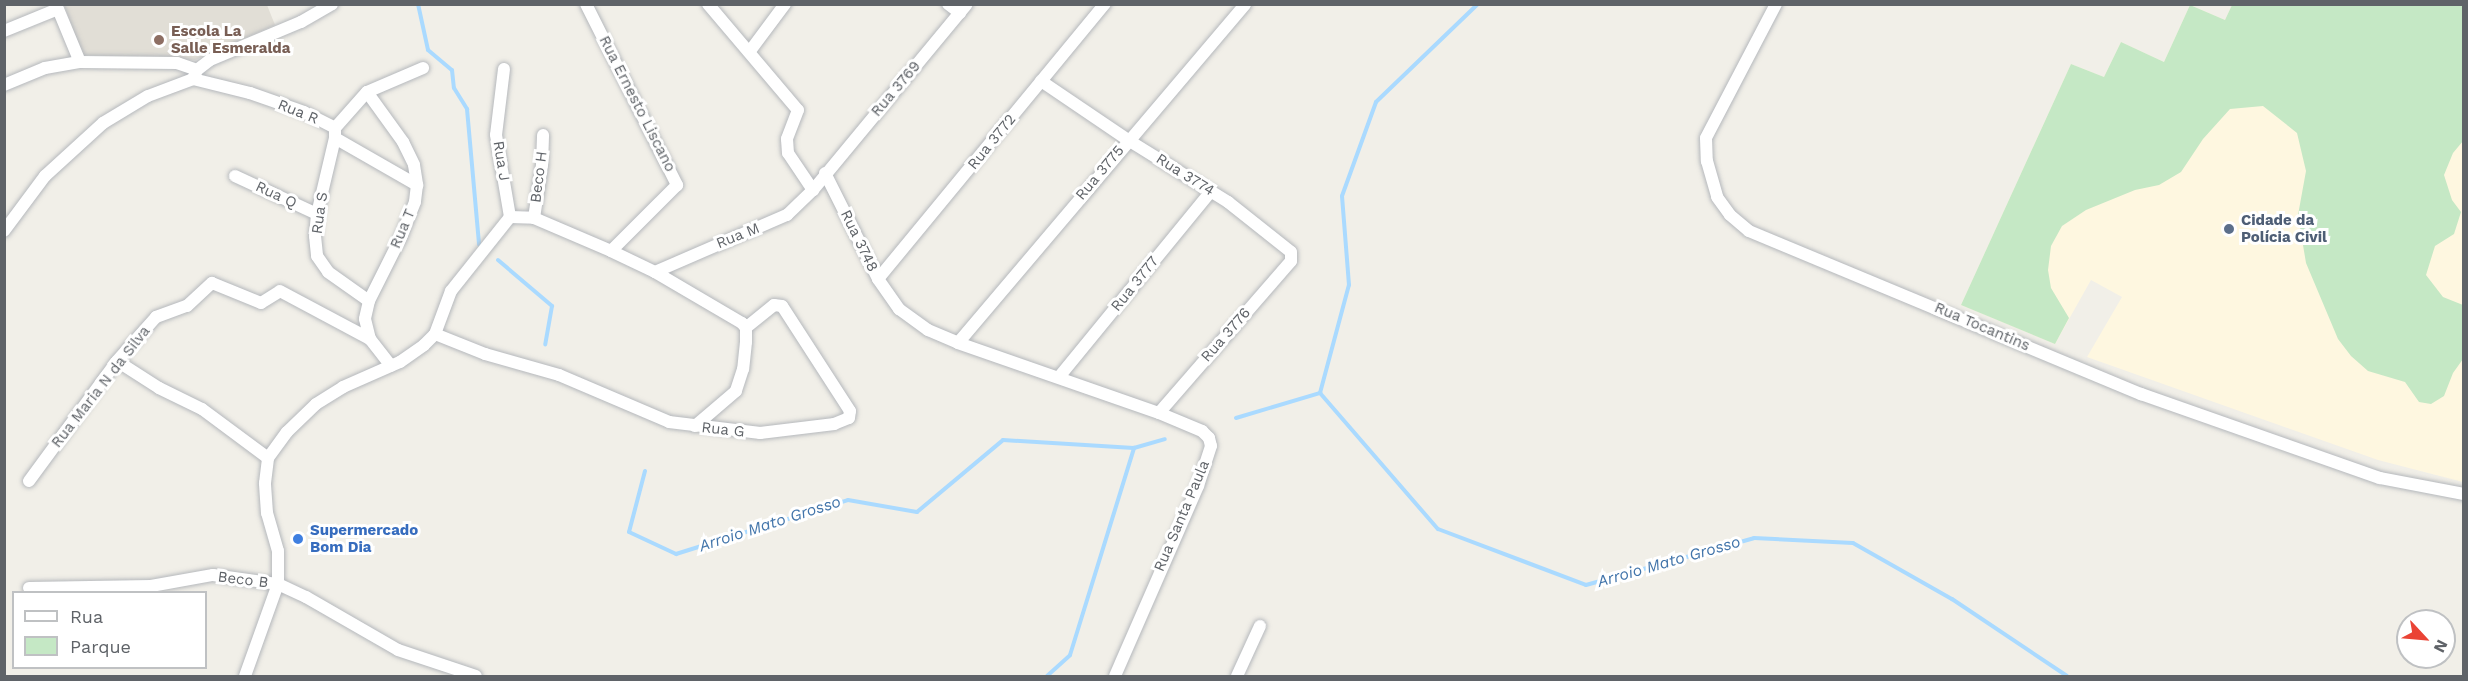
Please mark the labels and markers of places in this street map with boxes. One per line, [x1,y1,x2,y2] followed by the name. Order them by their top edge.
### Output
[171,22,290,57] place label: Escola La Salle Esmeralda
[152,33,166,47] marker: Escola La Salle Esmeralda
[2241,211,2327,246] place label: Cidade da Polícia Civil
[2222,222,2236,236] marker: Cidade da Polícia Civil
[310,521,418,556] place label: Supermercado Bom Dia
[291,532,305,546] marker: Supermercado Bom Dia

